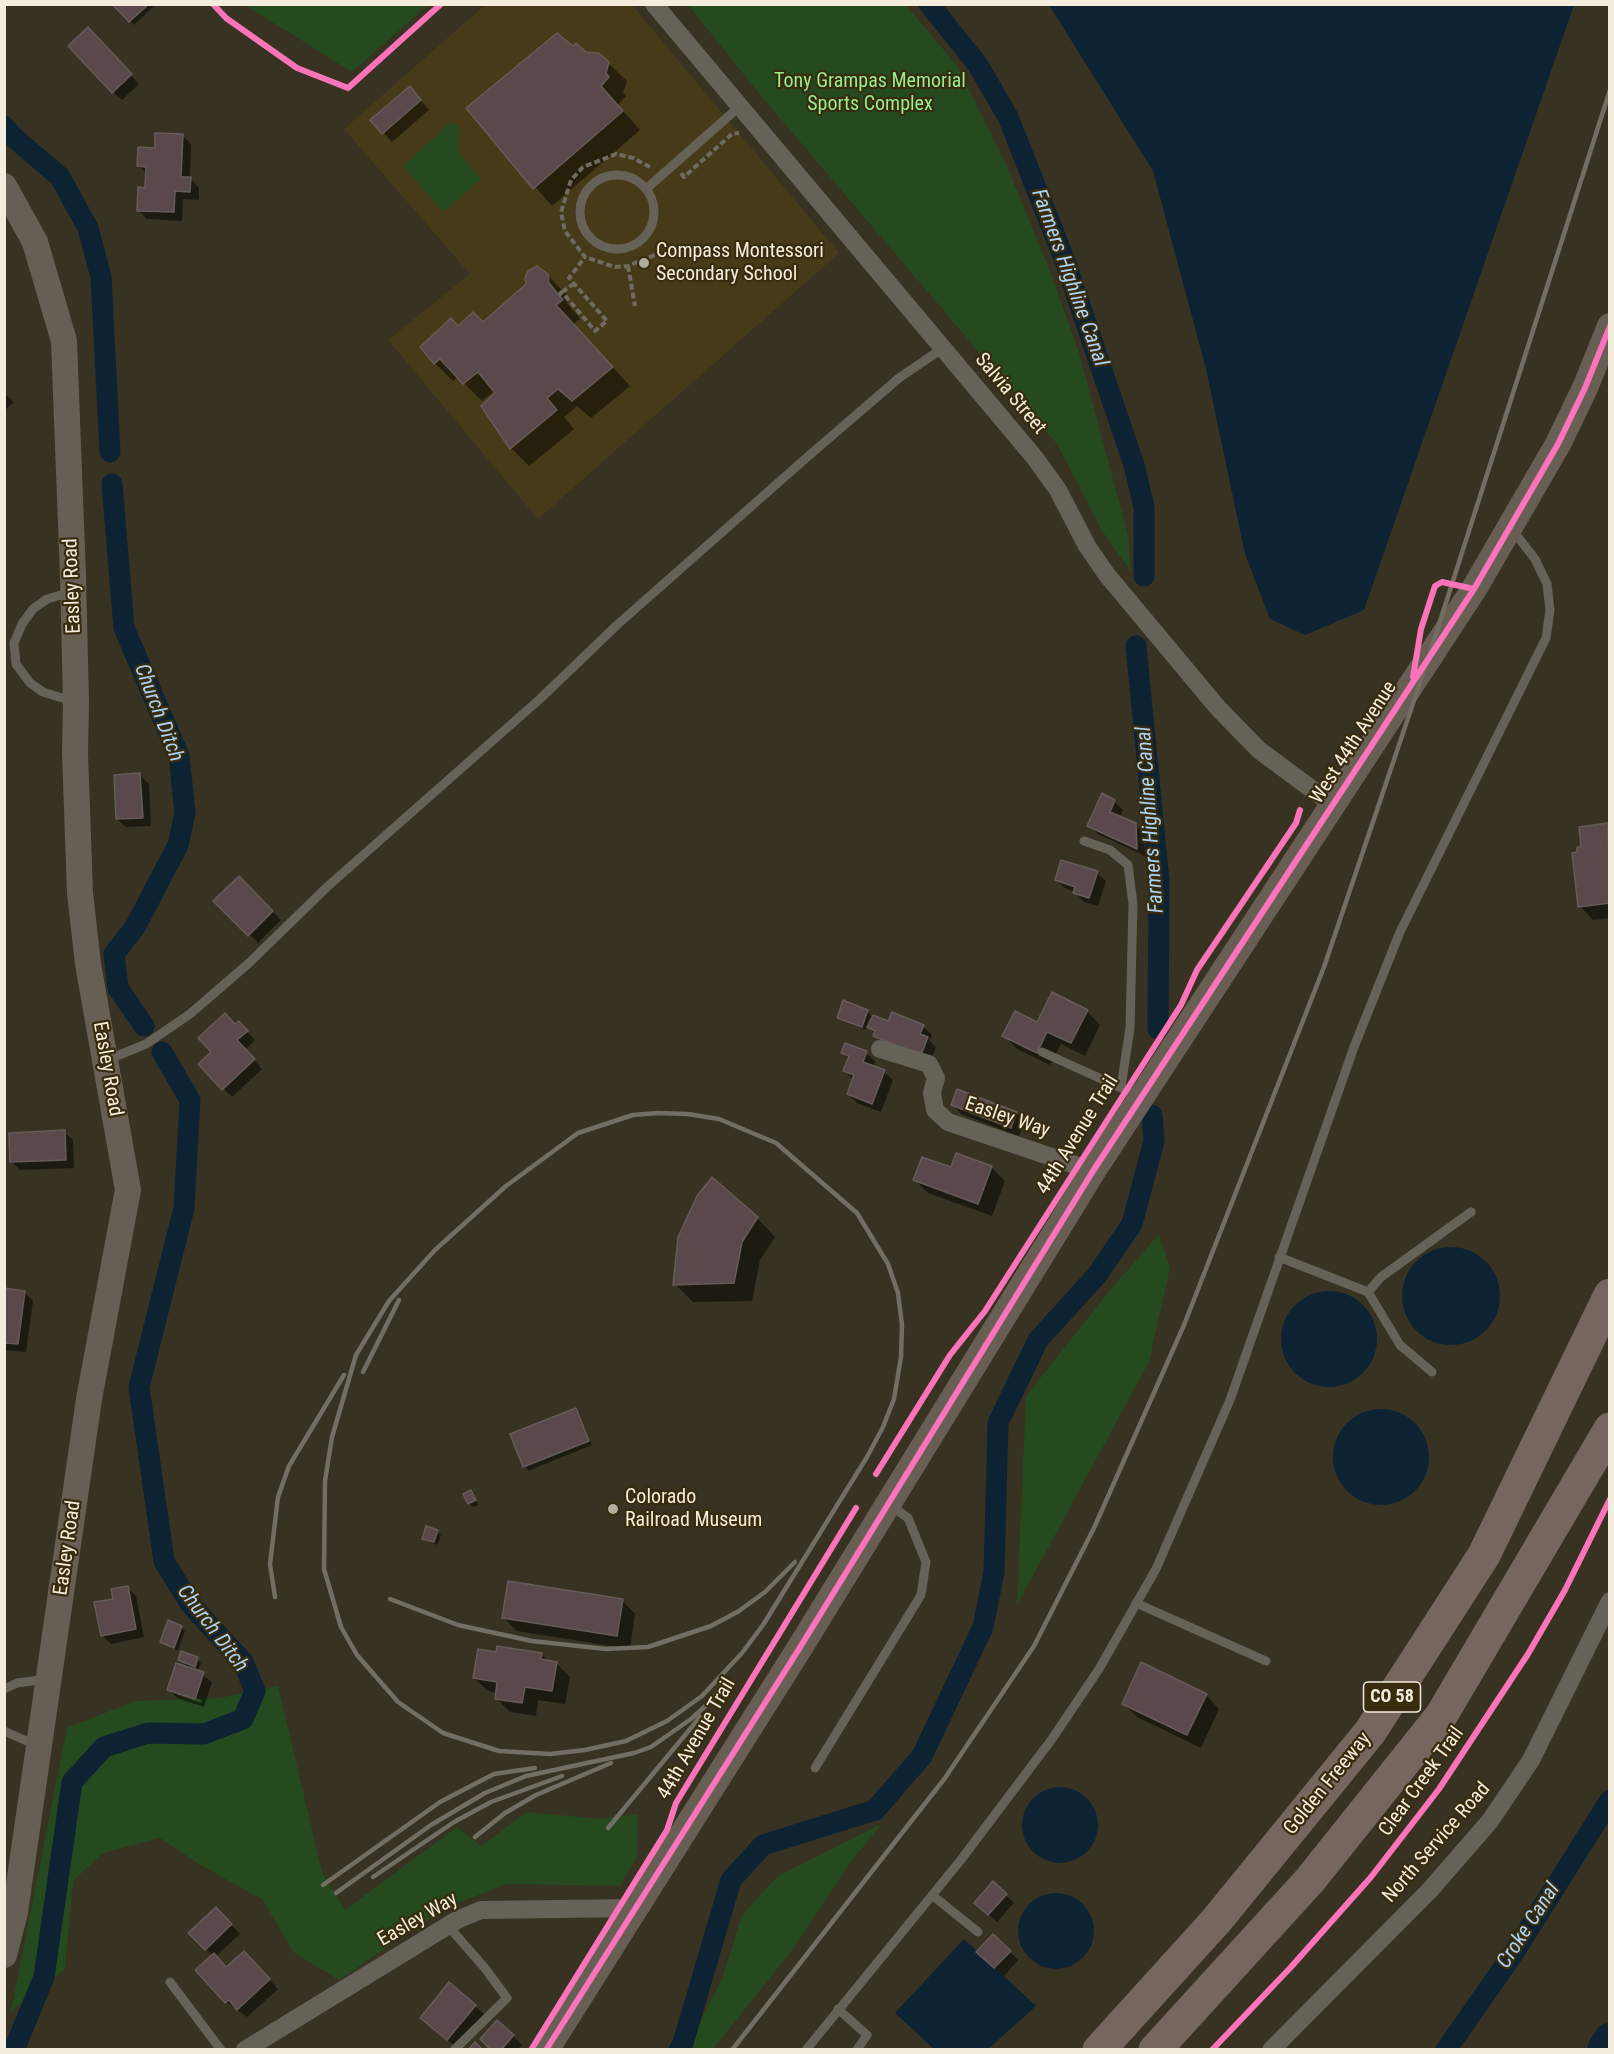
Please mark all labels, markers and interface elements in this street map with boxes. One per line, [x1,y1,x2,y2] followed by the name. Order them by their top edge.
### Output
[774,70,966,117] park label: Tony Grampas Memorial Sports Complex
[1025,186,1113,370] water label: Farmers Highline Canal
[656,240,824,287] place label: Compass Montessori Secondary School
[637,256,651,270] marker: Compass Montessori Secondary School
[969,348,1051,440] street label: Salvia Street
[59,538,87,634] street label: Easley Road
[128,660,188,766] water label: Church Ditch
[1305,677,1403,809] street label: West 44th Avenue
[1132,726,1170,914] water label: Farmers Highline Canal
[87,1020,127,1118] street label: Easley Road
[1032,1071,1124,1199] street label: 44th Avenue Trail
[961,1092,1053,1144] street label: Easley Way
[625,1486,762,1533] place label: Colorado Railroad Museum
[49,1499,87,1597] street label: Easley Road
[606,1502,620,1516] marker: Colorado Railroad Museum
[171,1580,253,1678] water label: Church Ditch
[653,1674,741,1804] street label: 44th Avenue Trail
[1364,1682,1420,1712] road number: CO 58
[1374,1723,1470,1841] street label: Clear Creek Trail
[1279,1728,1377,1840] street label: Golden Freeway
[1378,1778,1496,1908] street label: North Service Road
[1492,1879,1566,1973] water label: Croke Canal
[374,1888,462,1952] street label: Easley Way

